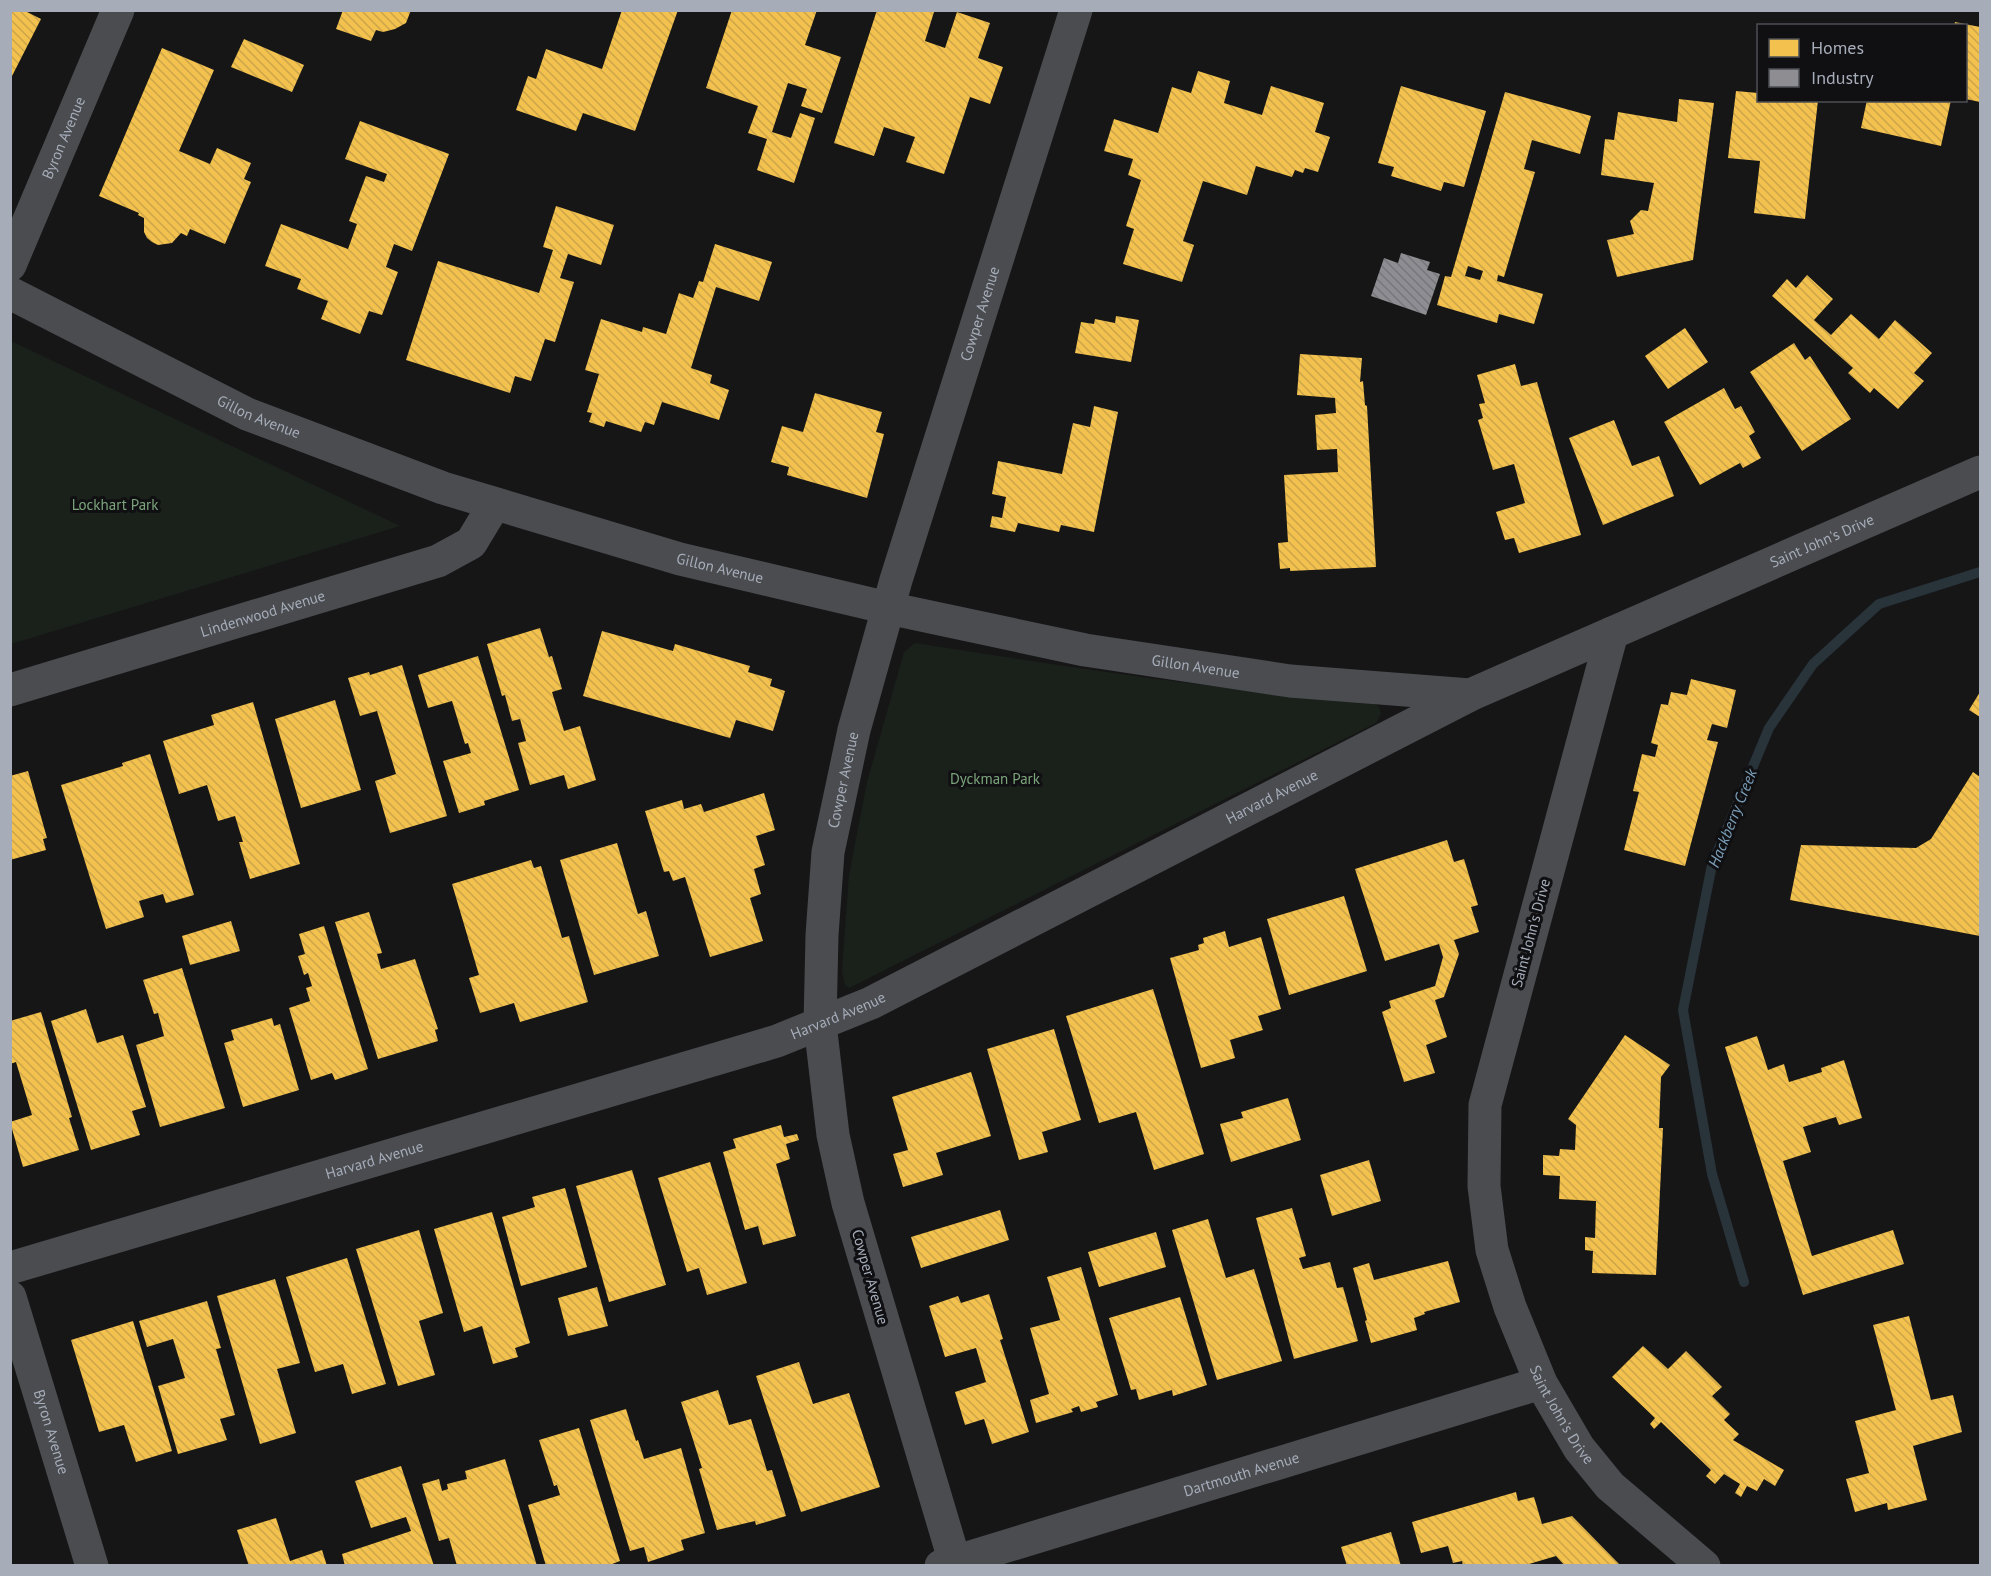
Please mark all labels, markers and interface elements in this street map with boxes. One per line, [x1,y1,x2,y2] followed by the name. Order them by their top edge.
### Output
[1757,24,1967,102] legend
[1811,36,1864,59] text: Homes
[1811,66,1874,89] text: Industry
[38,94,89,182] street label: Byron Avenue
[956,264,1003,363] street label: Cowper Avenue
[214,390,303,442] street label: Gillon Avenue
[72,495,159,514] park label: Lockhart Park
[1767,509,1877,572] street label: Saint John's Drive
[675,548,765,587] street label: Gillon Avenue
[198,586,327,641] street label: Lindenwood Avenue
[1150,650,1241,682] street label: Gillon Avenue
[823,730,862,830] street label: Cowper Avenue
[1222,765,1321,828] street label: Harvard Avenue
[1703,765,1761,870] water label: Hackberry Creek
[950,769,1041,788] park label: Dyckman Park
[1507,876,1554,989] street label: Saint John's Drive
[788,987,889,1043] street label: Harvard Avenue
[323,1136,425,1183] street label: Harvard Avenue
[848,1227,893,1327] street label: Cowper Avenue
[1526,1362,1598,1468] street label: Saint John's Drive
[30,1387,73,1476] street label: Byron Avenue
[1181,1447,1301,1501] street label: Dartmouth Avenue

